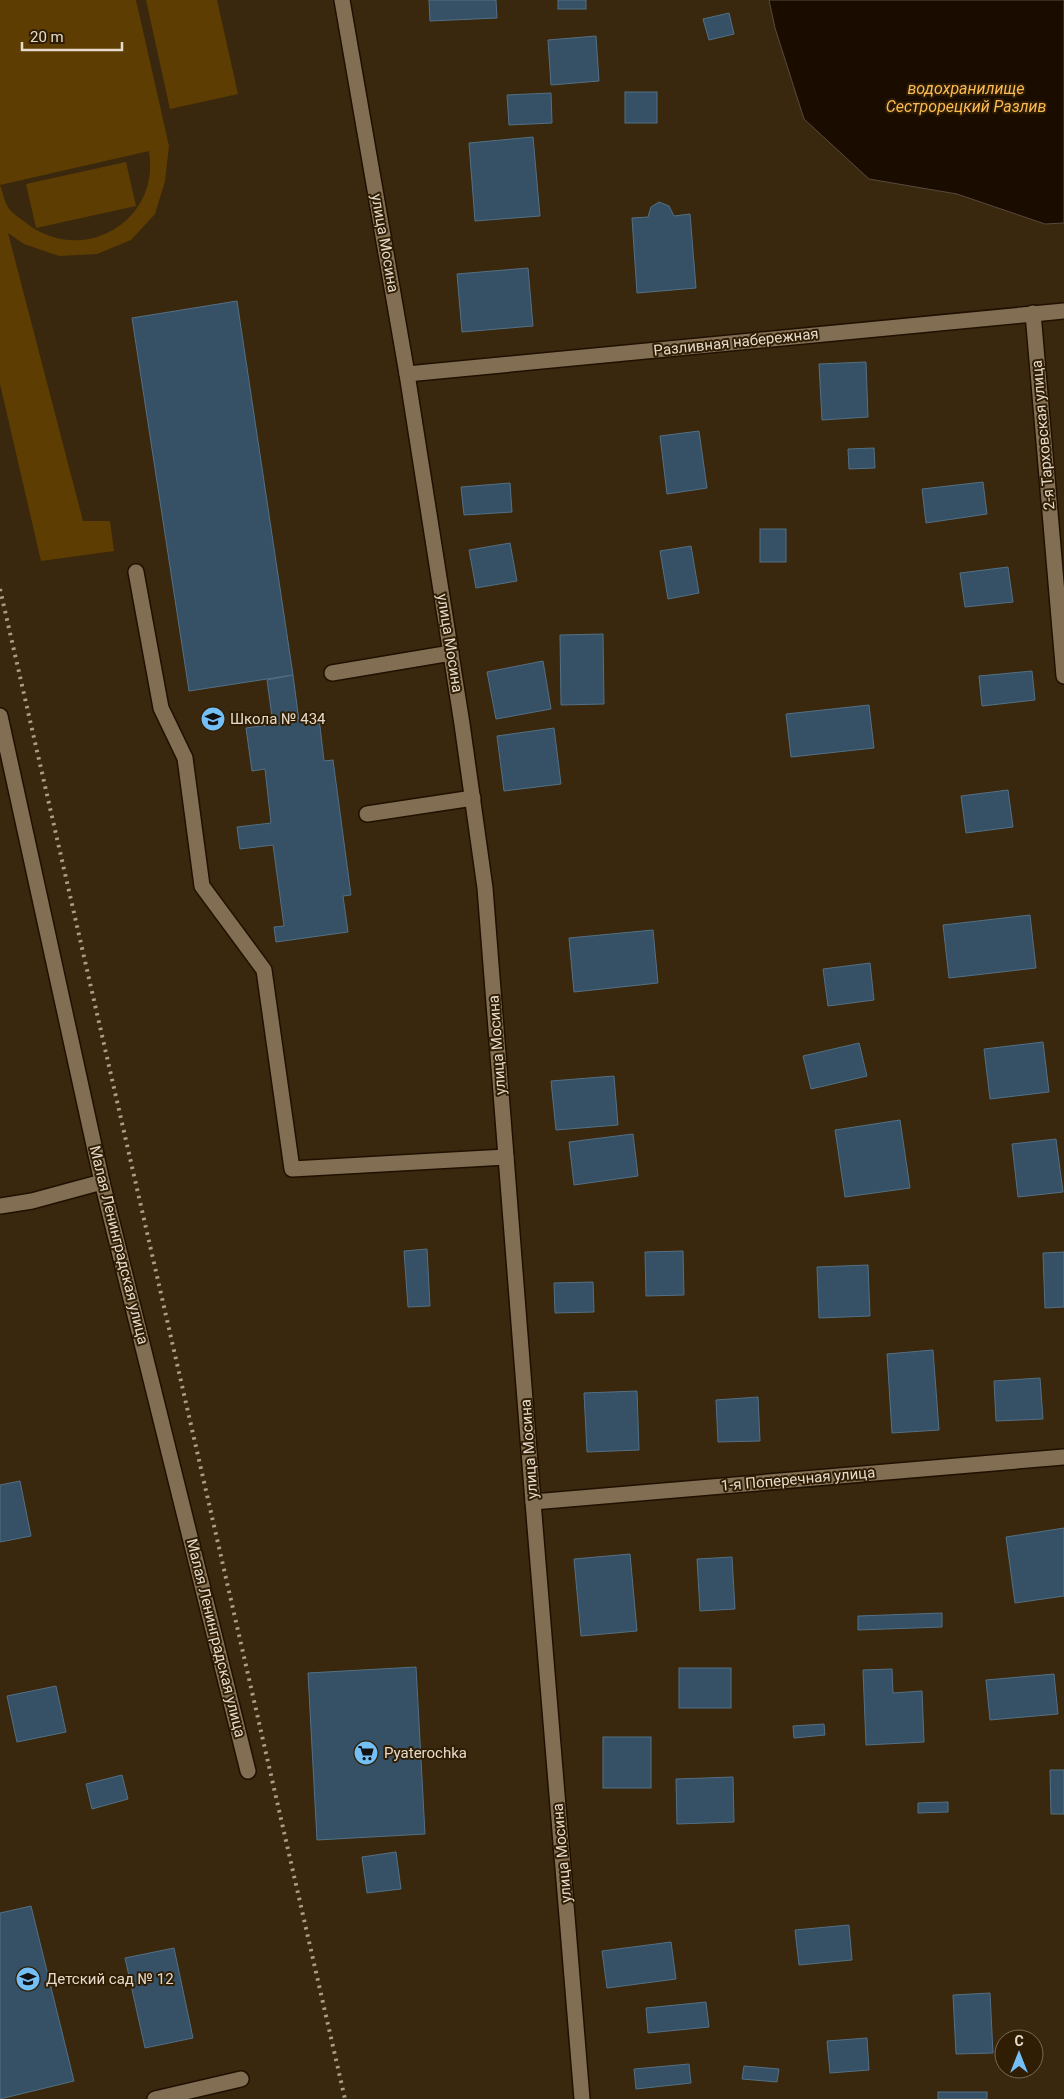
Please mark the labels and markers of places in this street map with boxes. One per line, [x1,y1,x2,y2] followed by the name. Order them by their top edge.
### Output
[200,706,226,732] school or university icon: Школа № 434
[230,710,326,728] place label: Школа № 434
[353,1740,379,1766] supermarket icon: Pyaterochka
[384,1744,467,1762] place label: Pyaterochka
[15,1966,41,1992] school or university icon: Детский сад № 12
[46,1970,174,1988] place label: Детский сад № 12

